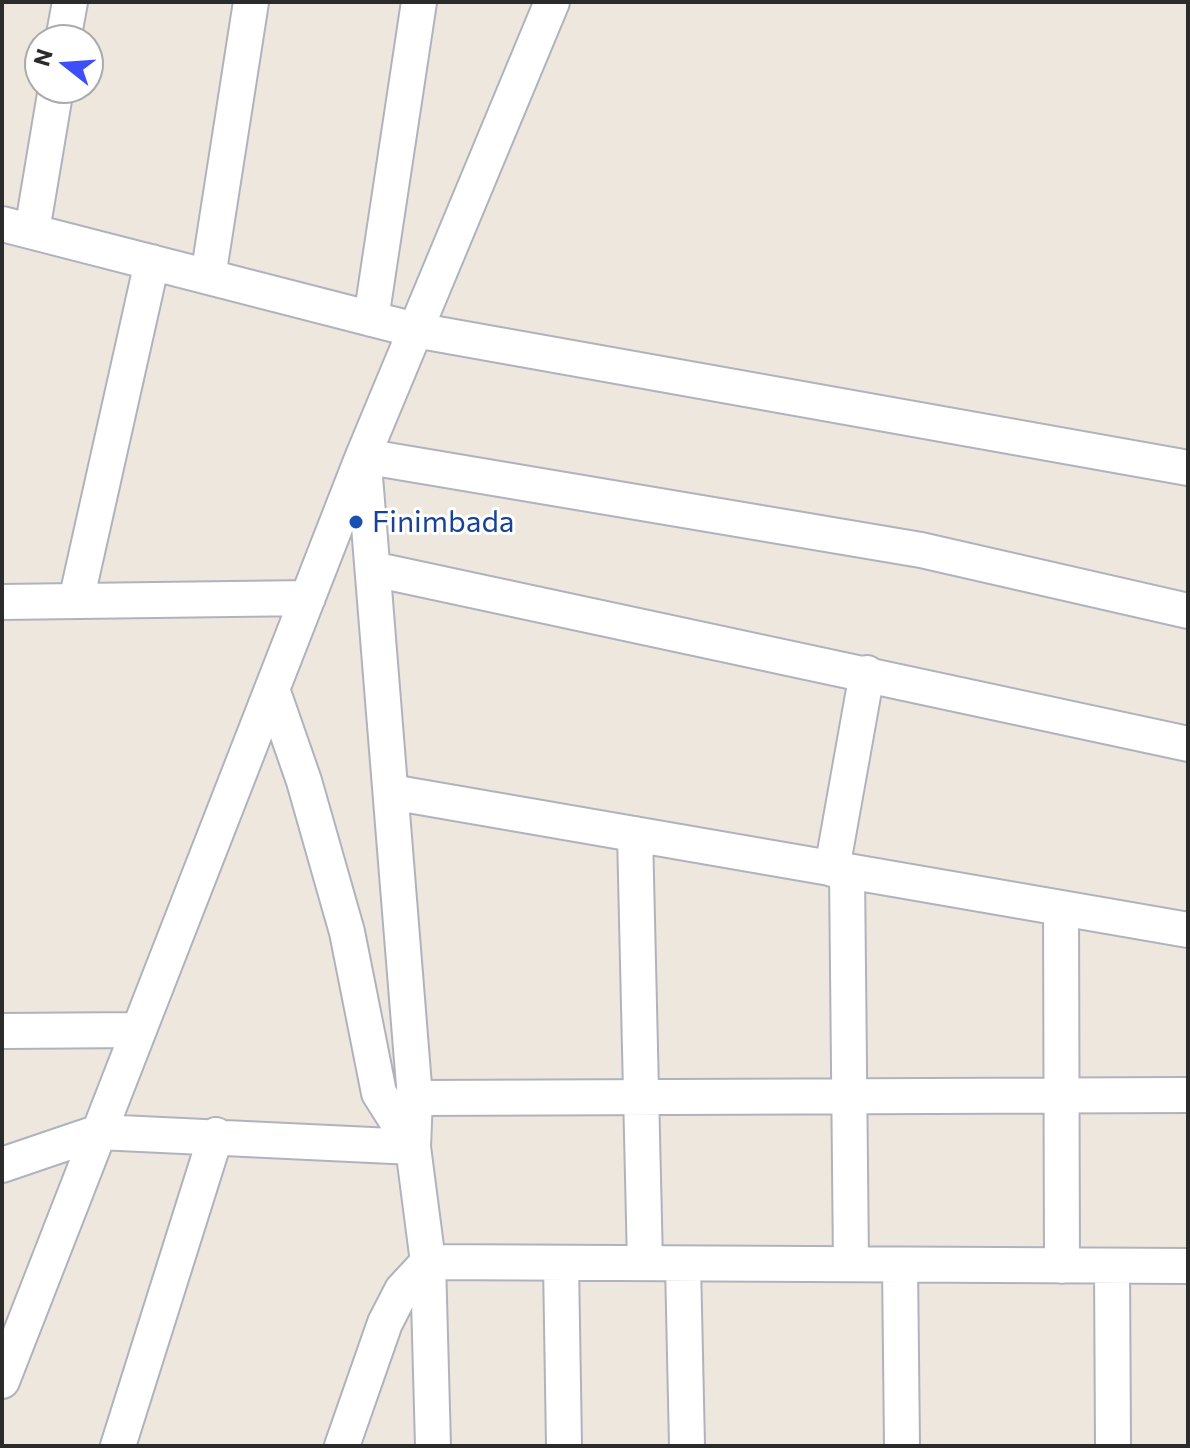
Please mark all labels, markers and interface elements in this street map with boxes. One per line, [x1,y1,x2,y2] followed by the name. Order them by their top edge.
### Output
[24,24,104,104] north arrow
[27,46,58,69] text: N
[372,504,514,540] place label: Finimbada
[347,513,365,531] marker: Finimbada

